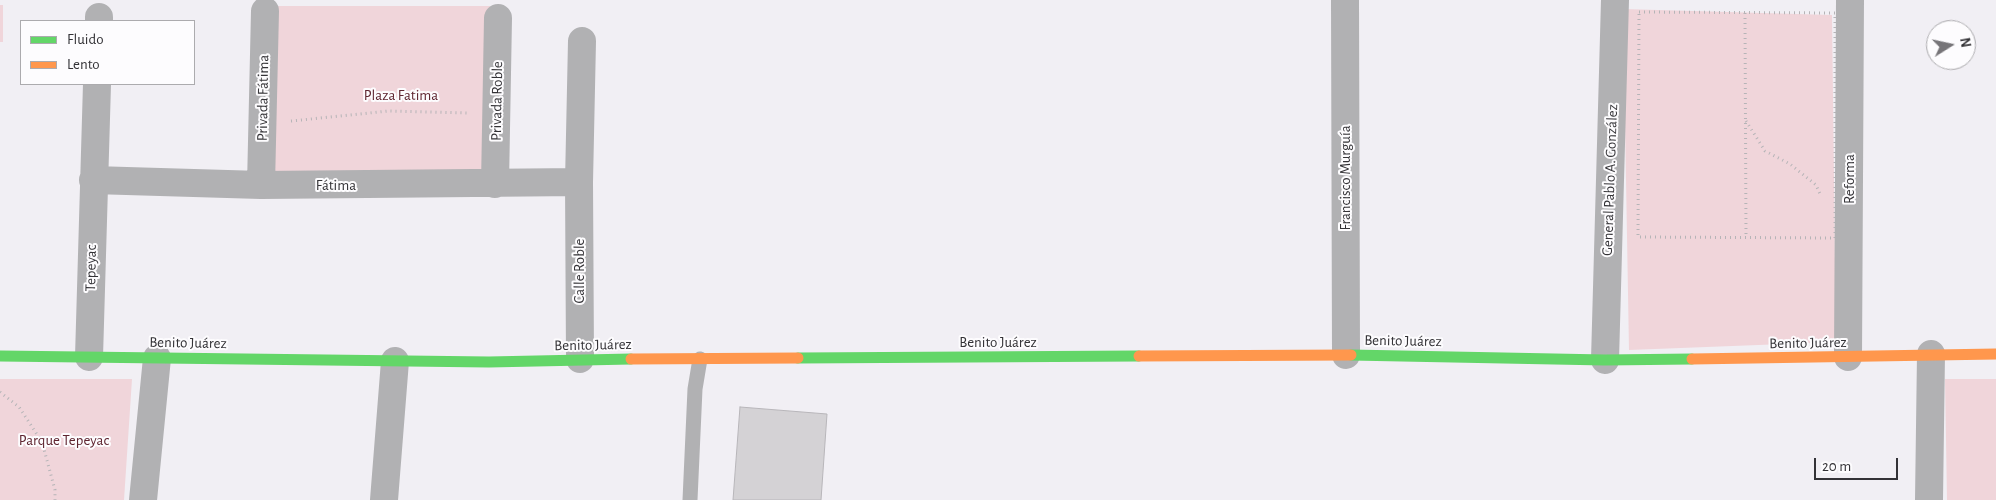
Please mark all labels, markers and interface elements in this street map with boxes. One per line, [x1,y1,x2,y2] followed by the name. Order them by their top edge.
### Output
[20,20,195,85] legend
[1926,20,1976,70] north arrow
[67,32,104,47] text: Fluido
[1957,37,1973,49] text: N
[253,55,273,141] street label: Privada Fátima
[67,57,100,72] text: Lento
[487,61,507,141] street label: Privada Roble
[364,86,438,104] park label: Plaza Fatima
[1598,104,1622,256] street label: General Pablo A. González
[1336,125,1354,231] street label: Francisco Murguía
[1840,154,1858,204] street label: Reforma
[316,176,356,194] street label: Fátima
[570,238,588,304] street label: Calle Roble
[82,245,100,291] street label: Tepeyac
[1364,331,1442,351] street label: Benito Juárez
[149,333,227,353] street label: Benito Juárez
[959,333,1037,351] street label: Benito Juárez
[1769,333,1847,353] street label: Benito Juárez
[554,335,632,355] street label: Benito Juárez
[19,431,109,449] park label: Parque Tepeyac
[1816,448,1900,480] scale bar
[1822,459,1851,474] text: 20 m

